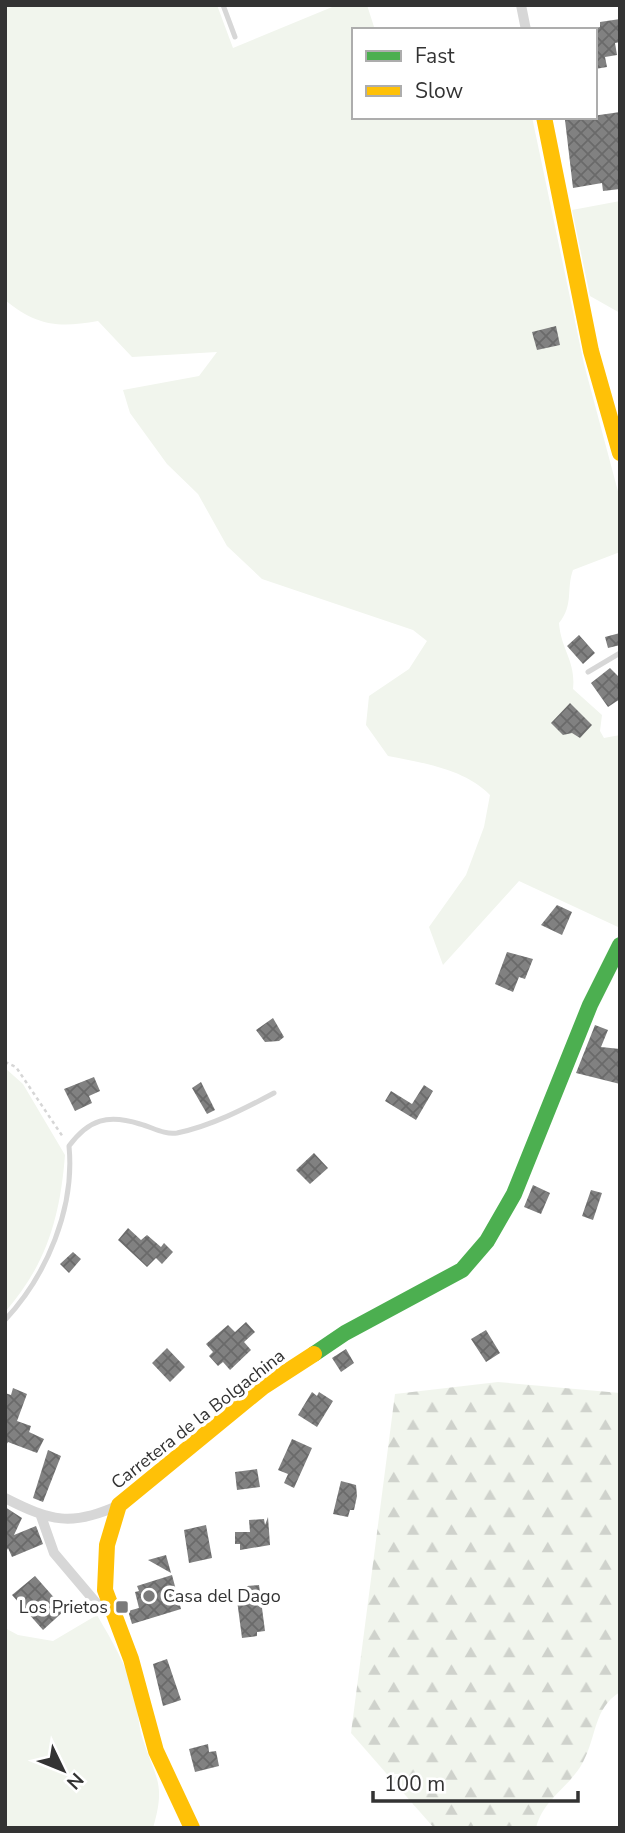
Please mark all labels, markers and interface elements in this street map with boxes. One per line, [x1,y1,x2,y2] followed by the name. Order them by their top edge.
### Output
[352,28,597,119] legend
[415,42,455,70] text: Fast
[415,77,464,105] text: Slow
[106,1344,290,1494] street label: Carretera de la Bolgachina
[163,1584,281,1608] place label: Casa del Dago
[141,1588,157,1604] marker: Casa del Dago
[19,1595,108,1619] place label: Los Prietos
[114,1599,130,1615] marker: Los Prietos
[28,1735,98,1805] north arrow
[373,1759,578,1803] scale bar
[60,1767,89,1795] text: N
[384,1770,445,1798] text: 100 m

